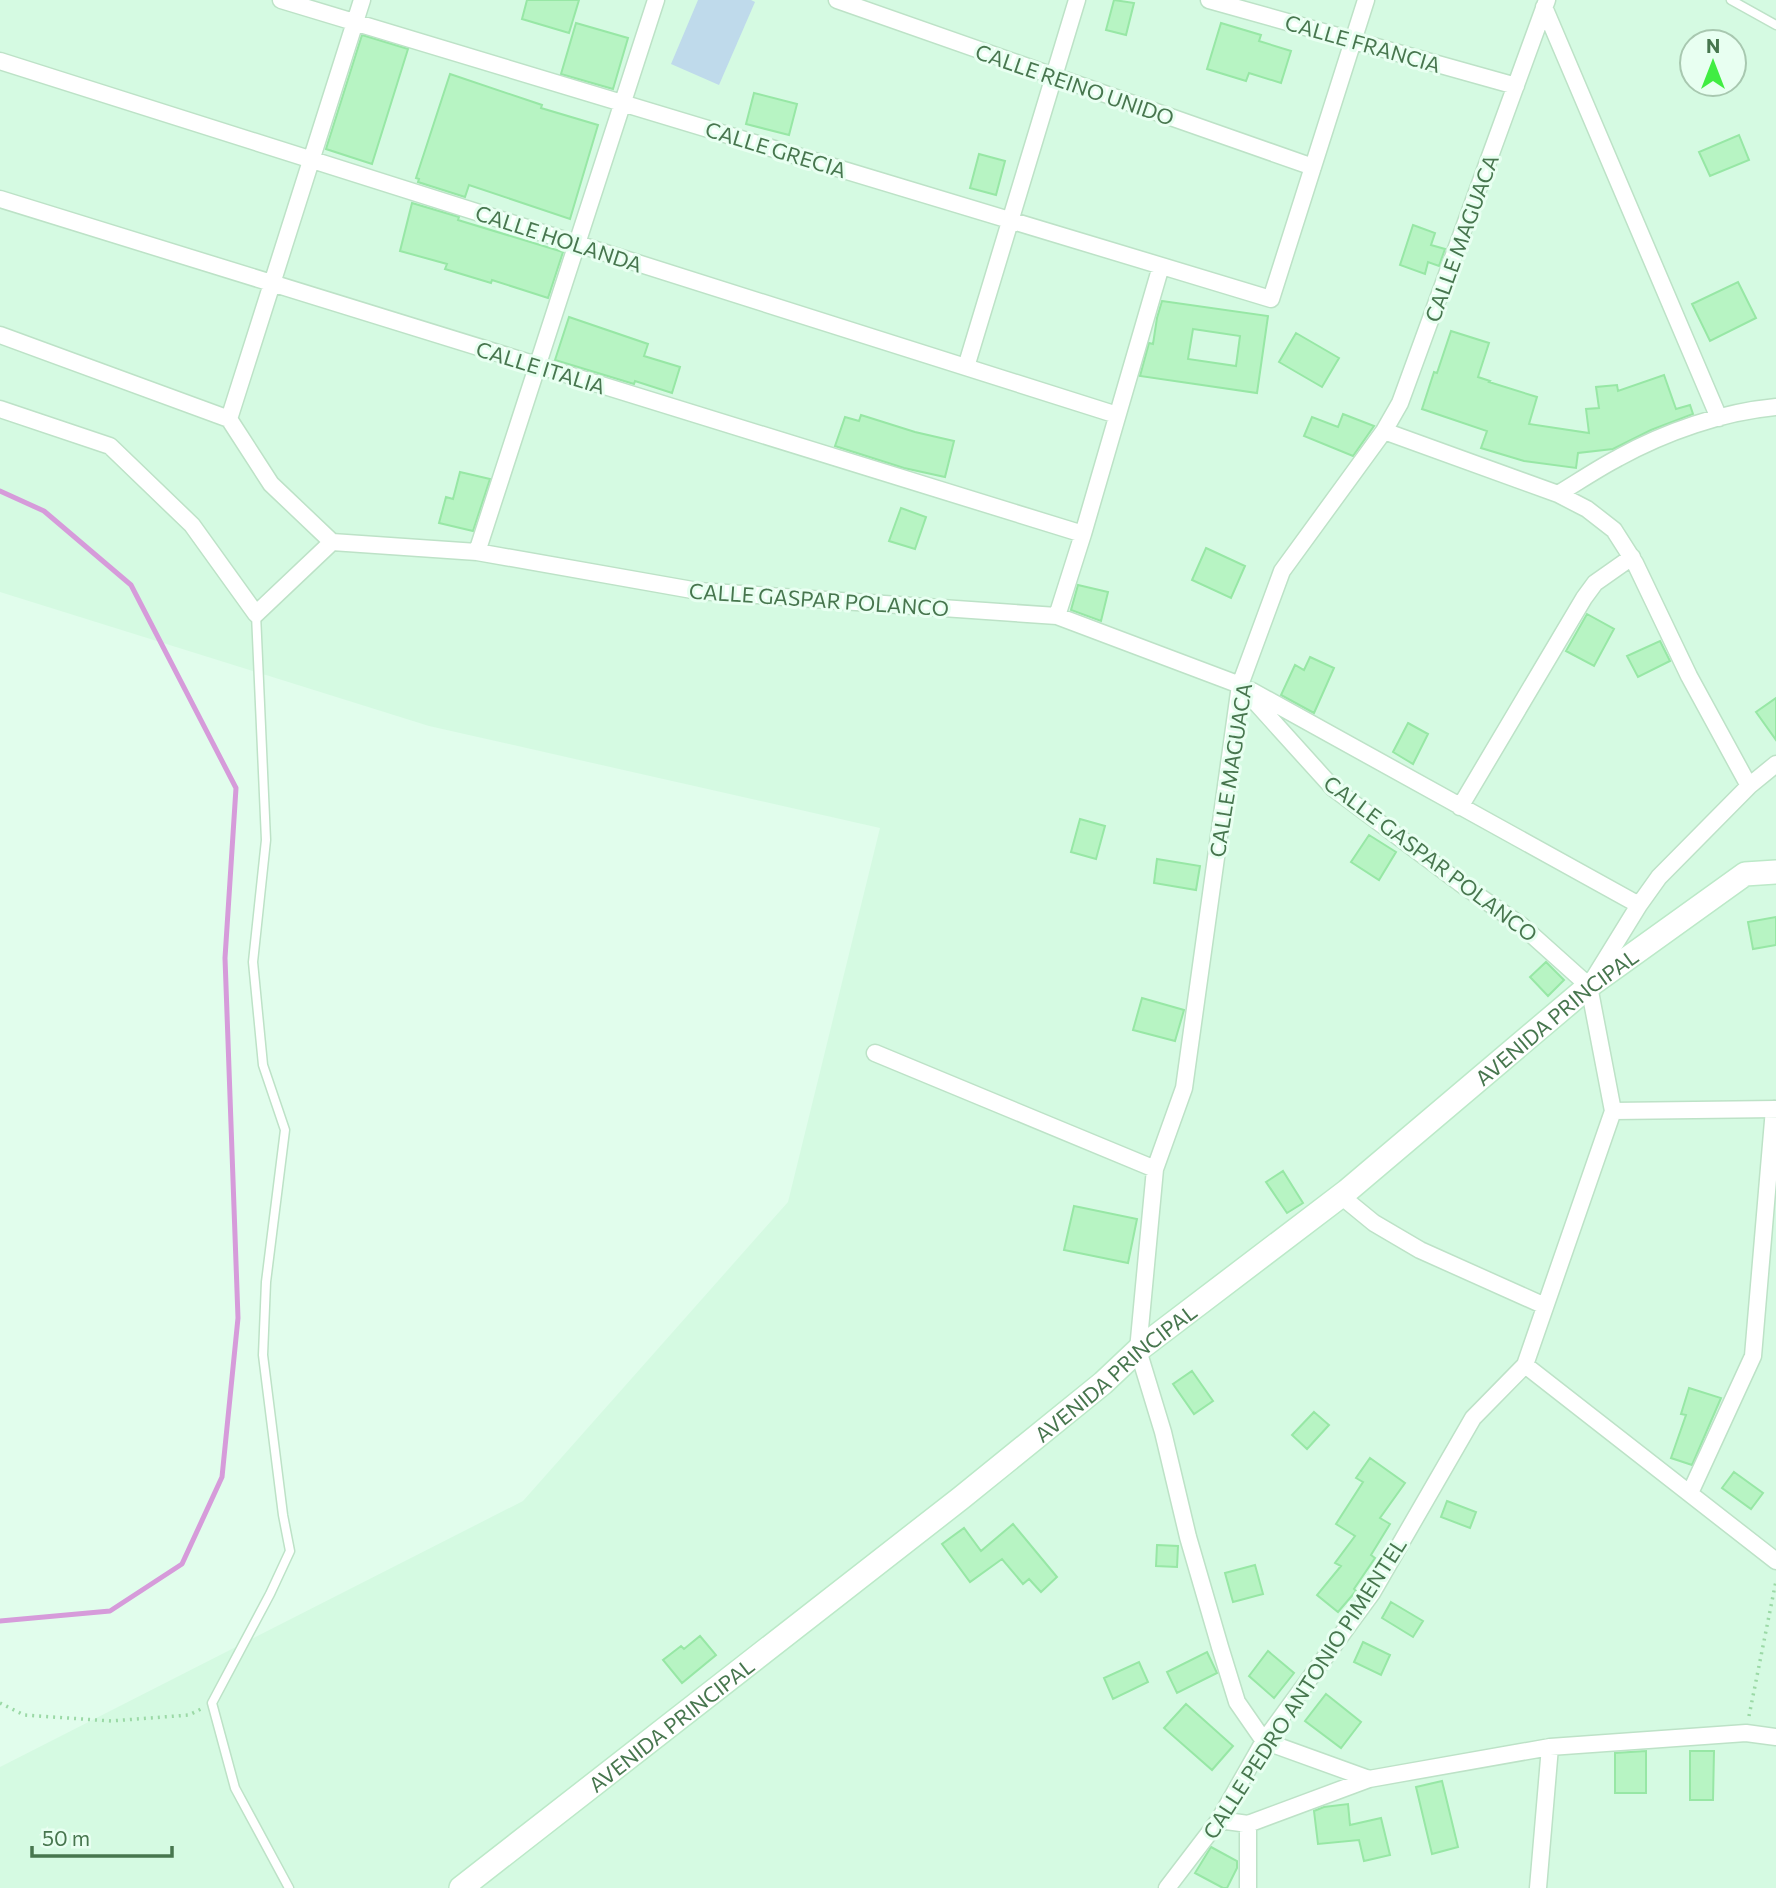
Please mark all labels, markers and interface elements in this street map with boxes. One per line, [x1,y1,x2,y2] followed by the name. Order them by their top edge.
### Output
[1282,9,1444,77] street label: CALLE FRANCIA
[1678,28,1748,98] north arrow
[1706,34,1720,57] text: N
[972,38,1178,130] street label: CALLE REINO UNIDO
[702,116,850,182] street label: CALLE GRECIA
[1419,151,1503,325] street label: CALLE MAGUACA
[472,199,646,277] street label: CALLE HOLANDA
[473,335,609,399] street label: CALLE ITALIA
[688,577,950,621] street label: CALLE GASPAR POLANCO
[1204,681,1256,859] street label: CALLE MAGUACA
[1319,770,1543,946] street label: CALLE GASPAR POLANCO
[1469,943,1642,1090] street label: AVENIDA PRINCIPAL
[1029,1298,1201,1446] street label: AVENIDA PRINCIPAL
[1197,1533,1411,1843] street label: CALLE PEDRO ANTONIO PIMENTEL
[583,1652,758,1797] street label: AVENIDA PRINCIPAL
[32,1814,172,1858] scale bar
[42,1825,90,1850] text: 50 m

